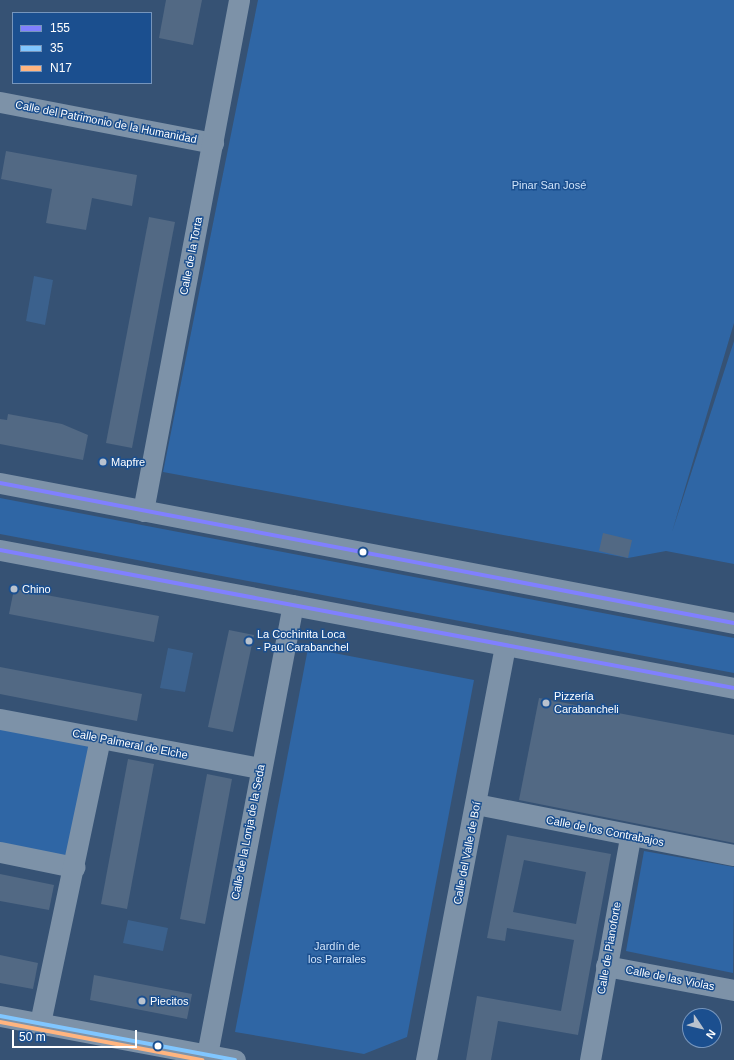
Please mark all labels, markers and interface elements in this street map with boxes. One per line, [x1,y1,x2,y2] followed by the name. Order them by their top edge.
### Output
[12,12,152,84] legend
[50,21,70,35] text: 155
[50,41,63,55] text: 35
[50,61,72,75] text: N17
[14,98,198,146] street label: Calle del Patrimonio de la Humanidad
[512,178,586,192] park label: Pinar San José
[177,216,205,296] street label: Calle de la Torta
[111,455,145,469] place label: Mapfre
[98,457,108,467] marker: Mapfre
[358,547,368,557] unlabelled marker
[22,582,51,596] place label: Chino
[9,584,19,594] marker: Chino
[257,628,349,654] place label: La Cochinita Loca - Pau Carabanchel
[244,636,254,646] marker: La Cochinita Loca - Pau Carabanchel
[554,690,619,716] place label: Pizzería Carabancheli
[541,698,551,708] marker: Pizzería Carabancheli
[71,726,189,762] street label: Calle Palmeral de Elche
[228,763,268,901] street label: Calle de la Lonja de la Seda
[451,801,483,905] street label: Calle del Valle de Boí
[545,813,665,849] street label: Calle de los Contrabajos
[594,901,624,995] street label: Calle de Pianoforte
[308,940,366,966] park label: Jardín de los Parrales
[624,963,716,993] street label: Calle de las Violas
[150,994,189,1008] place label: Piecitos
[137,996,147,1006] marker: Piecitos
[682,1008,722,1048] north arrow
[14,1022,139,1048] scale bar
[704,1028,718,1041] text: N
[19,1030,46,1044] text: 50 m
[153,1041,163,1051] unlabelled marker

